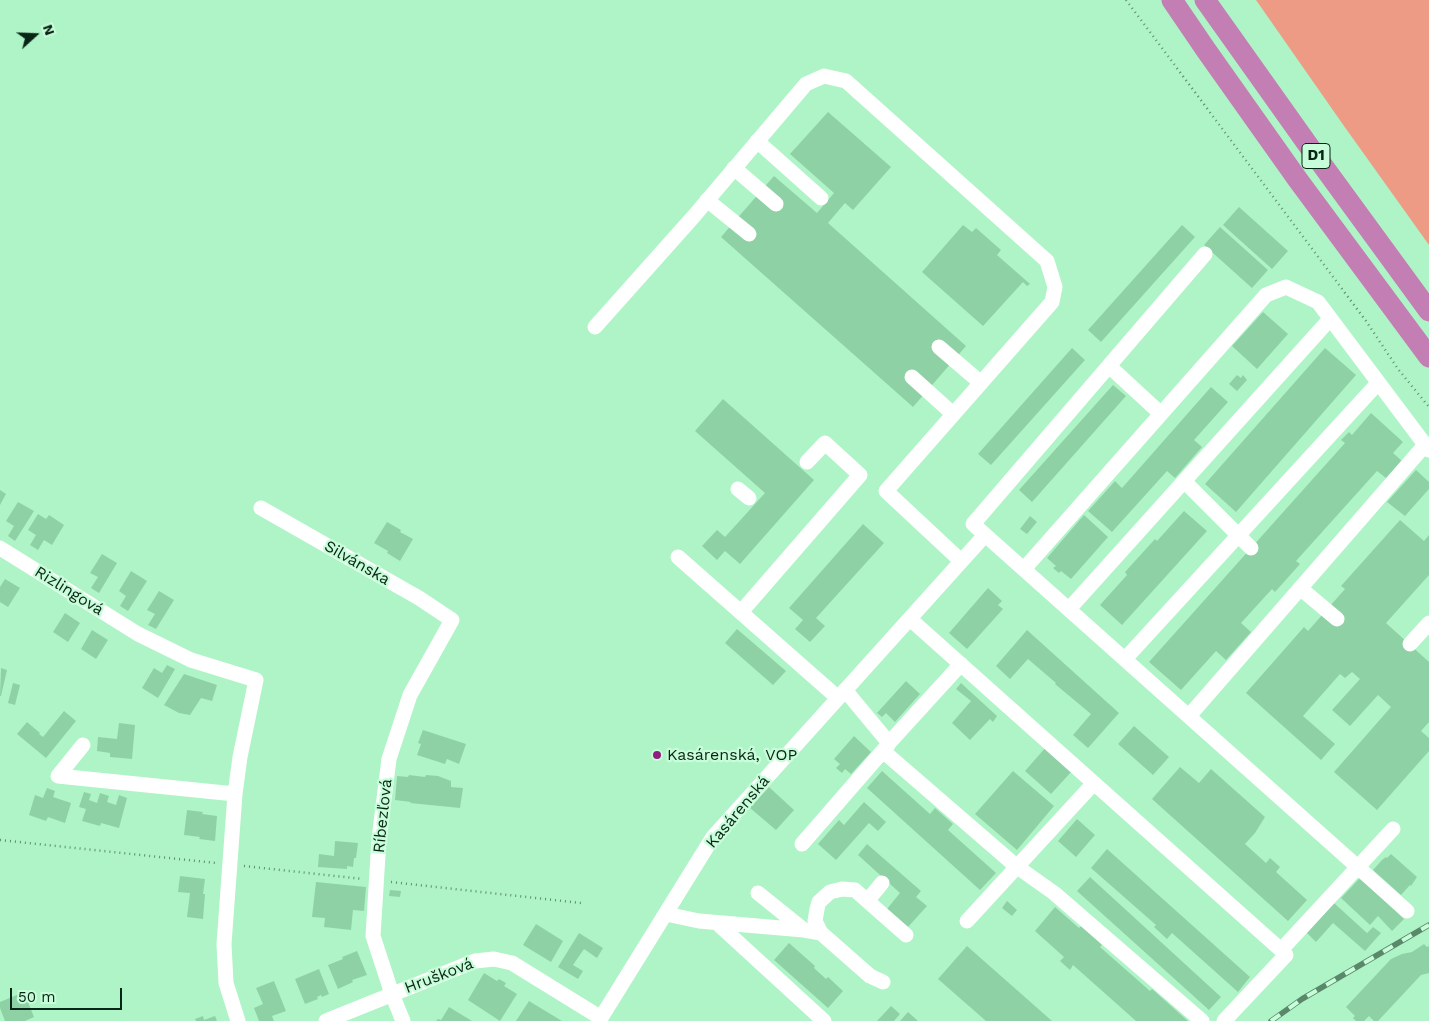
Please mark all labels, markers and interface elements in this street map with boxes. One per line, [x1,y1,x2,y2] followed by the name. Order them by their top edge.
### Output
[10,10,60,60] north arrow
[40,22,58,37] text: N
[1302,144,1330,168] road number: D1
[321,537,393,589] street label: Silvánska
[31,562,107,620] street label: Rizlingová
[667,745,797,765] place label: Kasárenská, VOP
[651,749,663,761] marker: Kasárenská, VOP
[702,772,774,852] street label: Kasárenská
[370,778,396,854] street label: Ríbezľová
[402,954,476,998] street label: Hrušková
[12,978,125,1010] scale bar
[18,988,55,1006] text: 50 m

